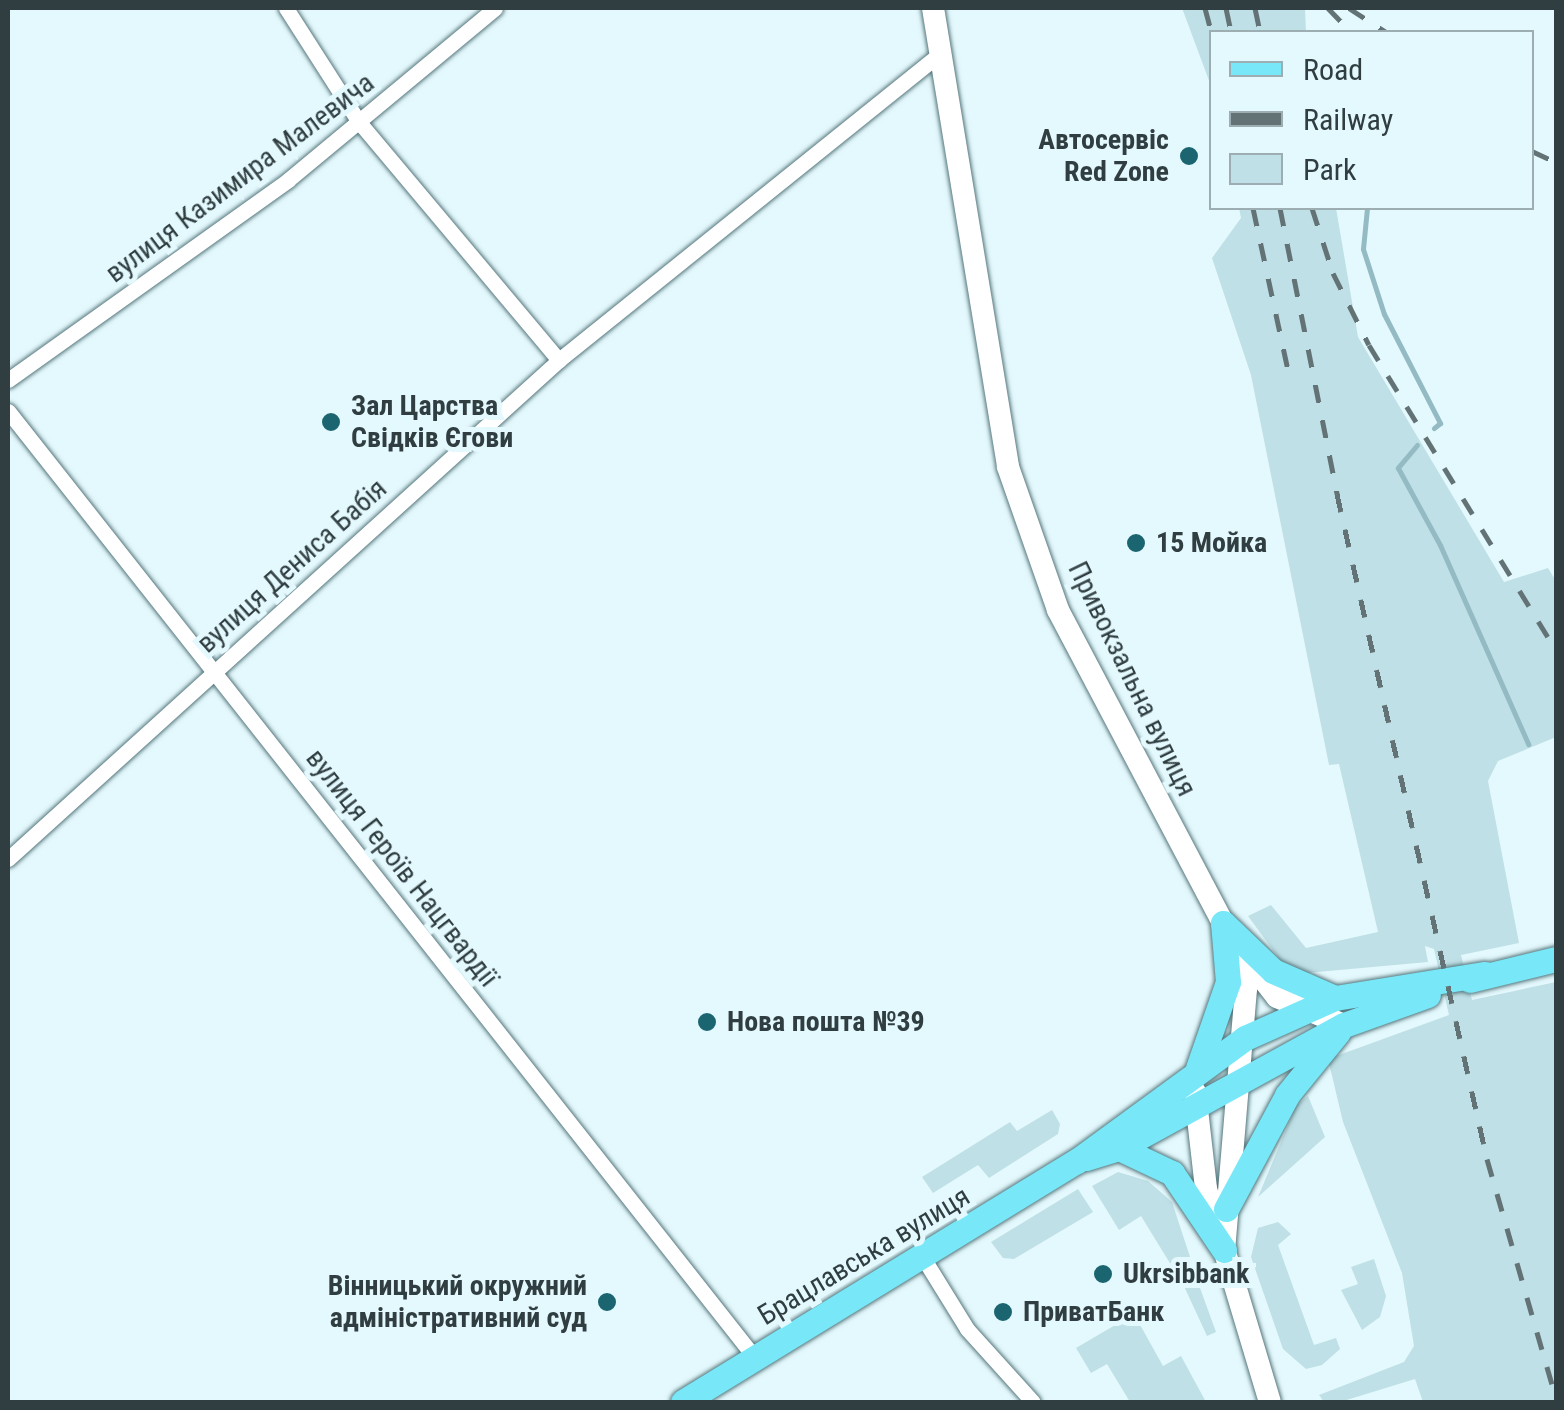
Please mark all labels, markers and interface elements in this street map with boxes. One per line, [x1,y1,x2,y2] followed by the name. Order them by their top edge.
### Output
[1209,30,1534,210] legend
[1303,52,1363,87] text: Road
[99,66,381,290] street label: вулиця Казимира Малевича
[1303,102,1393,137] text: Railway
[1038,123,1169,189] place label: Автосервіс Red Zone
[1178,145,1200,167] marker: Автосервіс Red Zone
[1303,152,1357,187] text: Park
[351,389,513,455] place label: Зал Царства Свідків Єгови
[320,411,342,433] marker: Зал Царства Свідків Єгови
[190,472,394,660] street label: вулиця Дениса Бабія
[1156,526,1267,560] place label: 15 Мойка
[1125,532,1147,554] marker: 15 Мойка
[1061,556,1203,802] street label: Привокзальна вулиця
[299,742,505,994] street label: вулиця Героїв Нацгвардії
[727,1005,925,1039] place label: Нова пошта №39
[696,1011,718,1033] marker: Нова пошта №39
[752,1180,976,1332] street label: Брацлавська вулиця
[1123,1257,1249,1291] place label: Ukrsibbank
[1092,1263,1114,1285] marker: Ukrsibbank
[328,1269,587,1335] place label: Вінницький окружний адміністративний суд
[596,1291,618,1313] marker: Вінницький окружний адміністративний суд
[1023,1295,1164,1329] place label: ПриватБанк
[992,1301,1014,1323] marker: ПриватБанк

